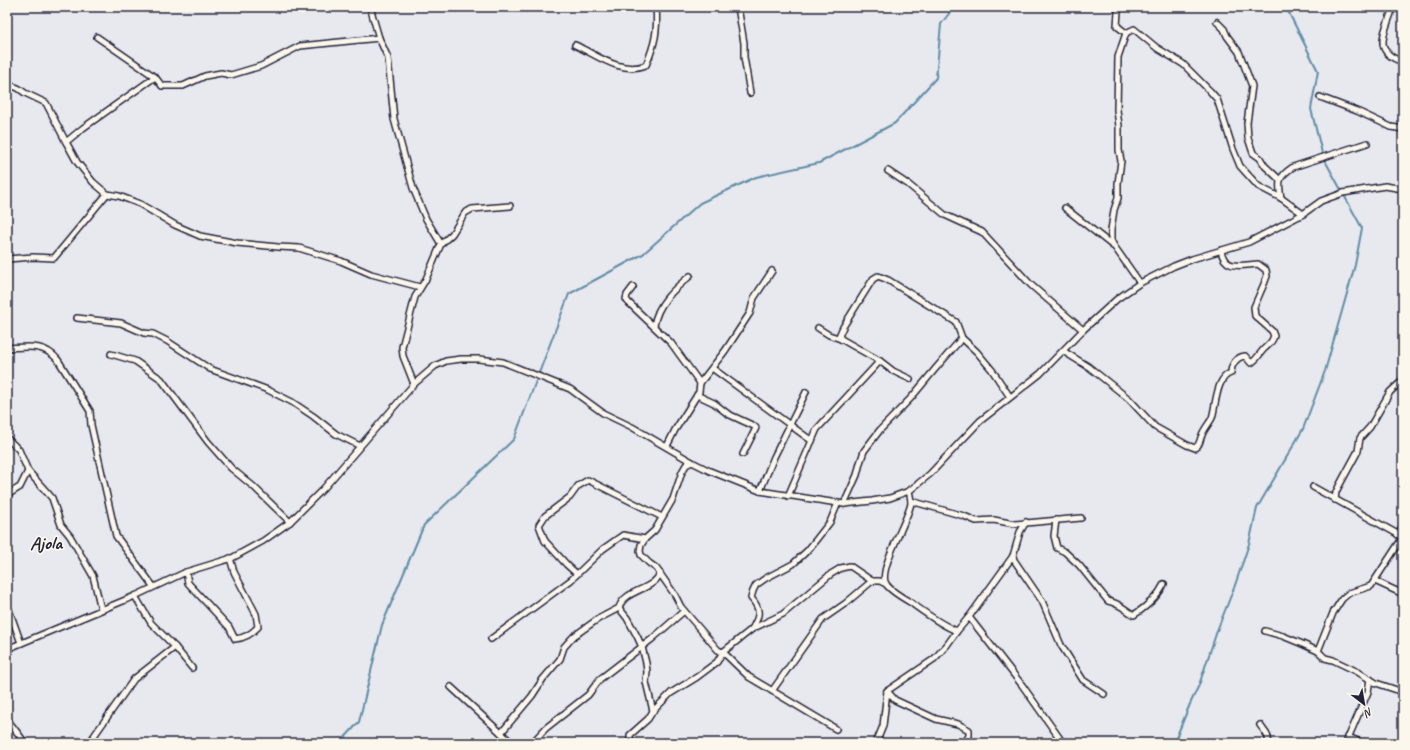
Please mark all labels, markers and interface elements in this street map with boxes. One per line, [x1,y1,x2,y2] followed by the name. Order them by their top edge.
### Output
[30,531,63,555] district label: Ajola
[1344,684,1384,724] north arrow
[1361,705,1376,721] text: N

